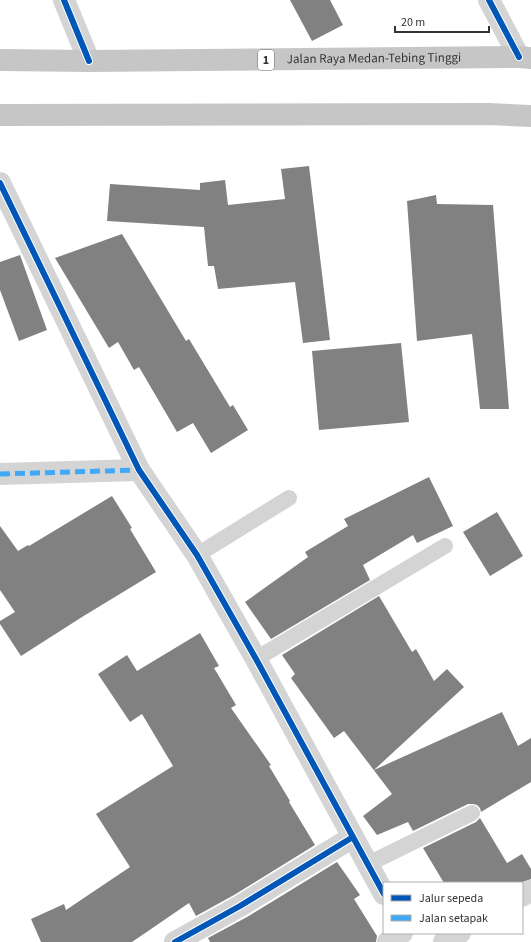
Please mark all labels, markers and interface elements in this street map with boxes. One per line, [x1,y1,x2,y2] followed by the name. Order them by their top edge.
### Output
[395,8,489,34] scale bar
[401,14,425,31] text: 20 m
[287,49,461,68] street label: Jalan Raya Medan-Tebing Tinggi
[258,50,274,70] road number: 1
[383,882,523,934] legend
[419,890,483,907] text: Jalur sepeda
[419,910,488,927] text: Jalan setapak

